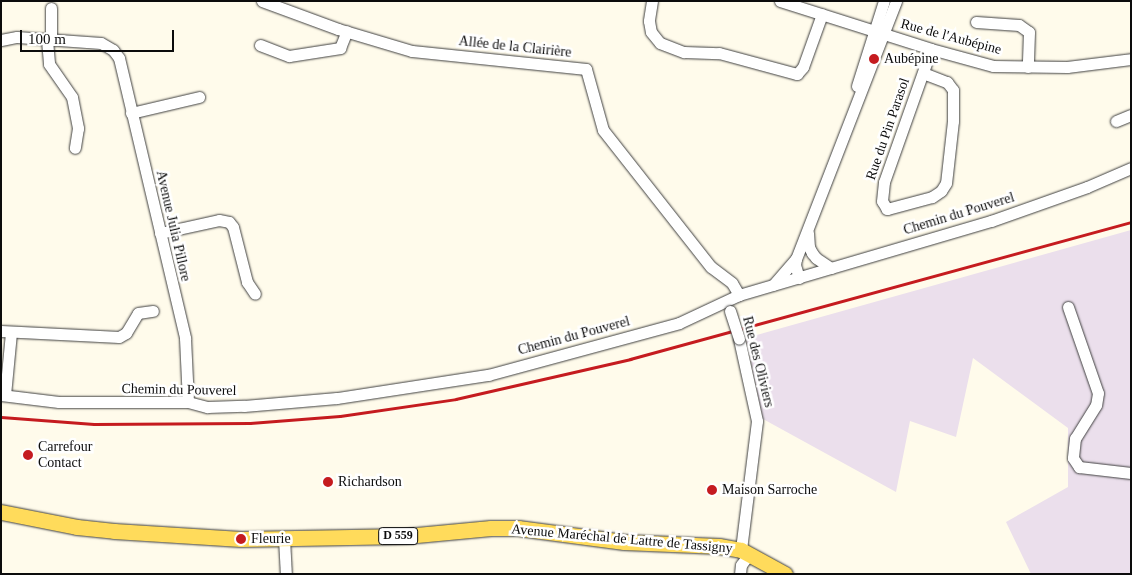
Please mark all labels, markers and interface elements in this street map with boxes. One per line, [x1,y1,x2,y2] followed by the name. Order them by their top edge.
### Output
[899,15,1003,59] street label: Rue de l'Aubépine
[22,20,176,52] scale bar
[28,31,66,47] text: 100 m
[458,33,572,61] street label: Allée de la Clairière
[884,51,938,67] place label: Aubépine
[868,53,880,65] marker: Aubépine
[863,76,913,182] street label: Rue du Pin Parasol
[152,169,194,283] street label: Avenue Julia Pillore
[902,189,1016,239] street label: Chemin du Pouverel
[516,313,632,359] street label: Chemin du Pouverel
[739,315,777,409] street label: Rue des Oliviers
[121,381,237,399] street label: Chemin du Pouverel
[38,439,92,472] place label: Carrefour Contact
[22,449,34,461] marker: Carrefour Contact
[338,474,402,490] place label: Richardson
[322,476,334,488] marker: Richardson
[722,482,817,498] place label: Maison Sarroche
[706,484,718,496] marker: Maison Sarroche
[511,521,733,557] street label: Avenue Maréchal de Lattre de Tassigny
[378,526,418,546] road number: D 559
[251,531,291,547] place label: Fleurie
[235,533,247,545] marker: Fleurie

